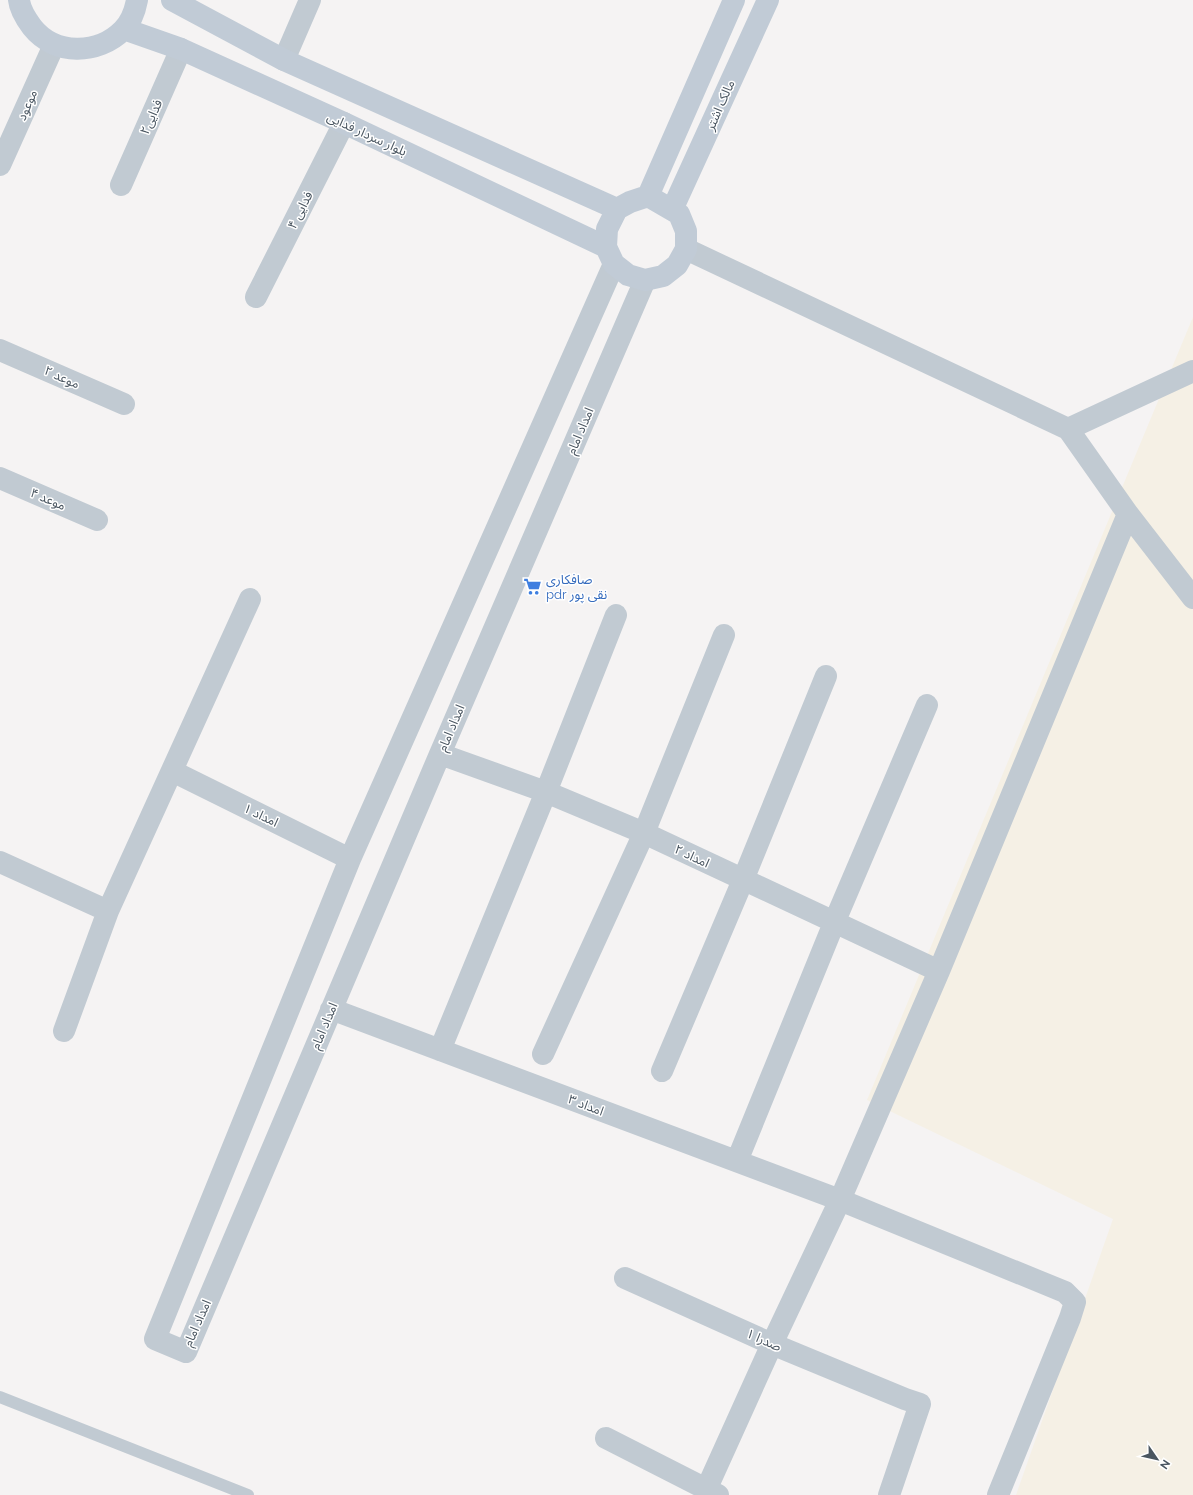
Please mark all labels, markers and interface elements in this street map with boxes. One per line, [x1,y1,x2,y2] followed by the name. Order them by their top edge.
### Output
[702,77,738,133] street label: مالک اشتر
[14,87,40,123] street label: موعود
[137,97,166,137] street label: فدایی۲
[324,109,409,160] street label: بلوار سردار فدایی
[284,189,317,232] street label: فدایی ۴
[42,363,82,391] street label: موعد ۲
[563,405,598,457] street label: امداد امام
[28,485,68,513] street label: موعد ۴
[546,572,607,604] place label: صافکاری pdr نقی پور
[523,576,543,596] supermarket icon: صافکاری pdr نقی پور
[434,702,469,754] street label: امداد امام
[241,800,281,830] street label: امداد ۱
[672,841,712,871] street label: امداد ۲
[307,1000,342,1052] street label: امداد امام
[566,1091,606,1119] street label: امداد ۳
[180,1297,216,1349] street label: امداد امام
[744,1326,784,1354] street label: صدرا ۱
[1137,1439,1177,1479] north arrow
[1157,1457,1173,1471] text: N

